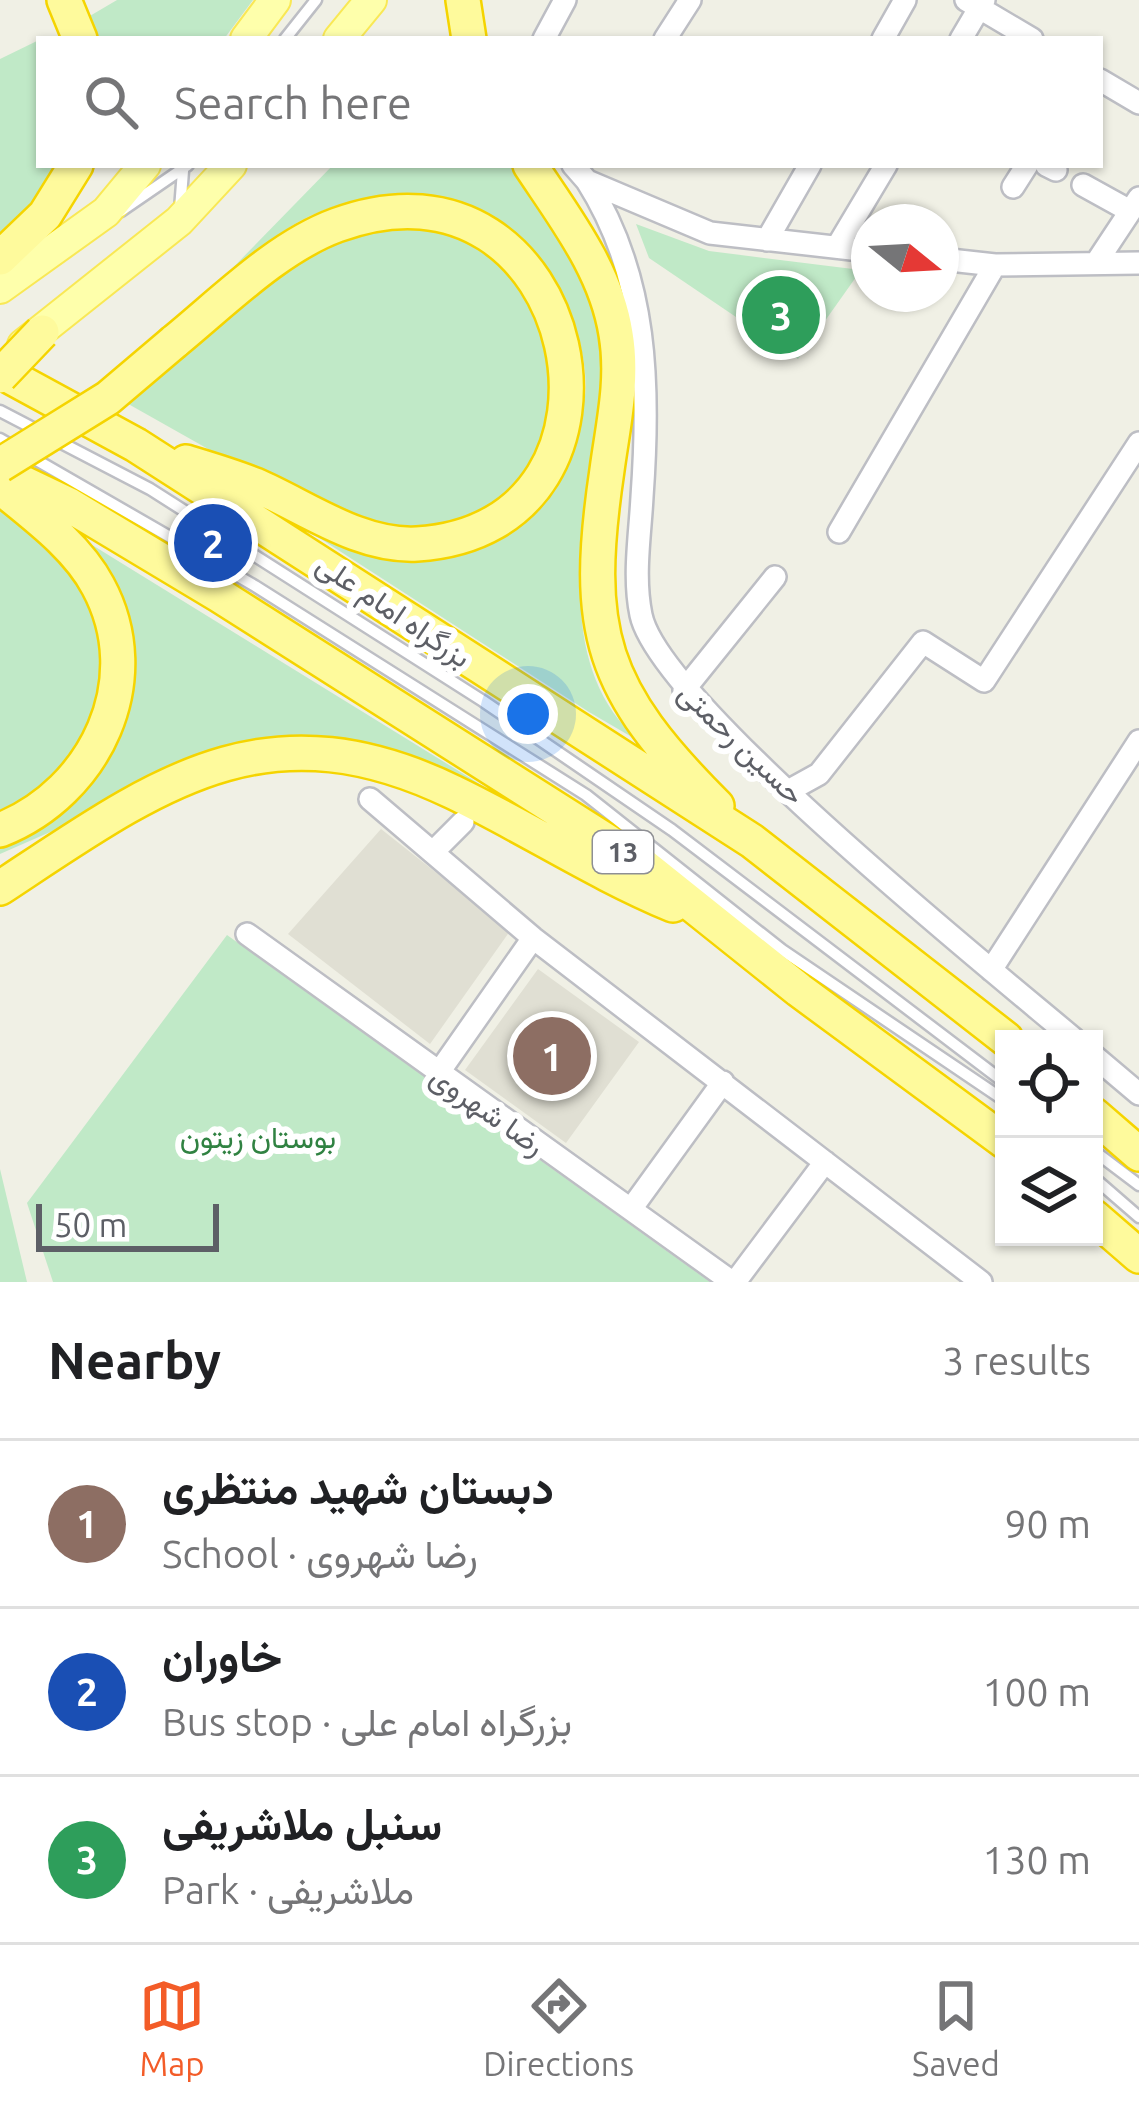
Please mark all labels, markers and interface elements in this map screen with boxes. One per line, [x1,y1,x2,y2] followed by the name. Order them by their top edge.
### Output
[36,36,1103,168] search box
[78,69,144,135] icon: search
[174,77,412,128] text: Search here
[851,204,959,312] north arrow
[742,270,820,360] pin: 3
[174,498,252,588] pin: 2
[309,546,477,676] street label: بزرگراه امام علی
[671,675,812,813] street label: حسین رحمتی
[498,684,558,744] your location
[593,831,653,873] road number: 13
[513,1011,591,1101] pin: 1
[995,1030,1103,1246] map controls
[995,1030,1103,1138] button: locate
[423,1058,552,1163] street label: رضا شهروی
[180,1120,336,1156] park label: بوستان زیتون
[995,1138,1103,1246] button: layers
[36,1198,219,1251] scale bar
[54,1206,127,1243] text: 50 m
[48,1331,221,1389] text: Nearby
[942,1339,1091,1382] text: 3 results
[162,1462,554,1513] text: دبستان شهید منتظری
[76,1502,98,1545] text: 1
[1004,1502,1091,1545] text: 90 m
[162,1532,478,1575] text: School · رضا شهروی
[162,1630,282,1681] text: خاوران
[76,1670,98,1713] text: 2
[982,1670,1091,1713] text: 100 m
[162,1700,572,1743] text: Bus stop · بزرگراه امام علی
[162,1798,442,1849] text: سنبل ملاشریفی
[76,1838,98,1881] text: 3
[982,1838,1091,1881] text: 130 m
[162,1868,414,1911] text: Park · ملاشریفی
[139,1973,205,2082] tab: Map
[483,1973,634,2082] tab: Directions
[912,1973,1000,2082] tab: Saved

